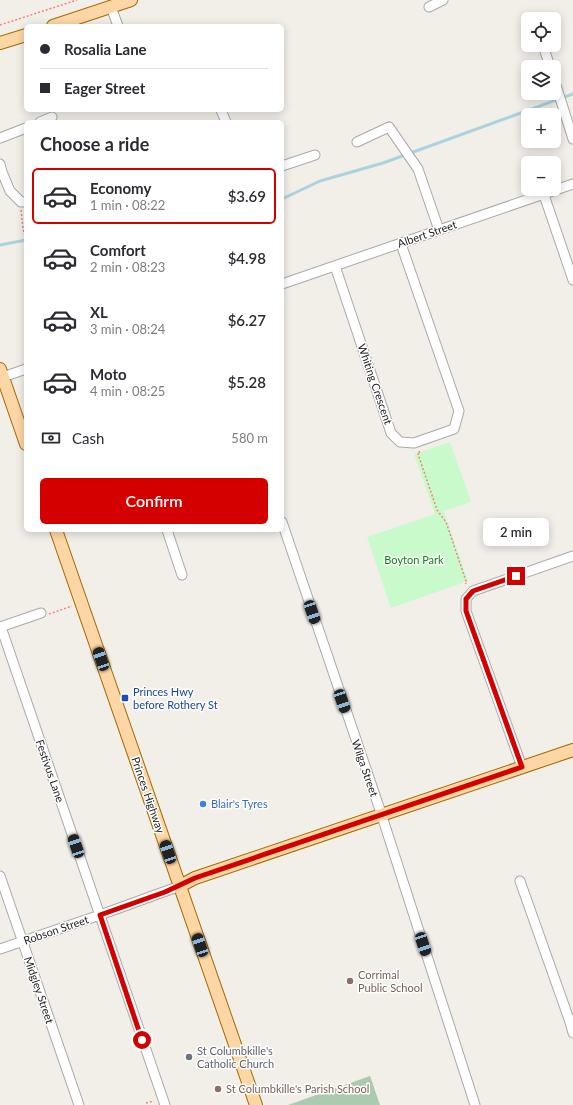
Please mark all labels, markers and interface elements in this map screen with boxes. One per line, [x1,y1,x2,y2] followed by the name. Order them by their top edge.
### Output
[521,12,561,196] map controls
[521,12,561,52] button: locate
[64,40,147,58] text: Rosalia Lane
[521,60,561,100] button: layers
[64,79,145,97] text: Eager Street
[521,108,561,148] button: +
[40,133,149,155] text: Choose a ride
[521,156,561,196] button: −
[42,178,78,214] icon: car
[90,179,151,197] text: Economy
[228,187,266,205] text: $3.69
[90,197,165,213] text: 1 min · 08:22
[396,217,458,250] street label: Albert Street
[42,240,78,276] icon: car
[90,241,146,259] text: Comfort
[228,249,266,267] text: $4.98
[90,259,165,275] text: 2 min · 08:23
[42,302,78,338] icon: car
[90,303,108,321] text: XL
[228,311,266,329] text: $6.27
[90,321,165,337] text: 3 min · 08:24
[356,342,395,426] street label: Whiting Crescent
[42,364,78,400] icon: car
[90,365,127,383] text: Moto
[228,373,266,391] text: $5.28
[90,383,165,399] text: 4 min · 08:25
[40,427,62,449] icon: cash
[72,429,104,447] text: Cash
[231,430,268,446] text: 580 m
[40,478,268,524] button: Confirm
[483,518,549,546] callout: 2 min
[500,524,532,540] text: 2 min
[384,553,444,566] park label: Boyton Park
[507,567,525,585] route end
[302,599,322,625] car
[91,646,111,672] car
[133,685,218,711] place label: Princes Hwy before Rothery St
[332,688,352,714] car
[120,693,130,703] marker: Princes Hwy before Rothery St
[34,738,67,804] street label: Festivus Lane
[350,738,381,798] street label: Wilga Street
[129,755,168,835] street label: Princes Highway
[211,797,268,810] place label: Blair's Tyres
[198,799,208,809] marker: Blair's Tyres
[66,833,86,859] car
[158,839,178,865] car
[22,912,90,947] street label: Robson Street
[414,931,432,957] car
[190,932,210,958] car
[22,955,57,1025] street label: Midgley Street
[358,968,423,994] place label: Corrimal Public School
[345,976,355,986] marker: Corrimal Public School
[133,1031,151,1049] route start
[197,1044,274,1070] place label: St Columbkille's Catholic Church
[184,1052,194,1062] marker: St Columbkille's Catholic Church
[226,1082,369,1095] place label: St Columbkille's Parish School
[213,1084,223,1094] marker: St Columbkille's Parish School

